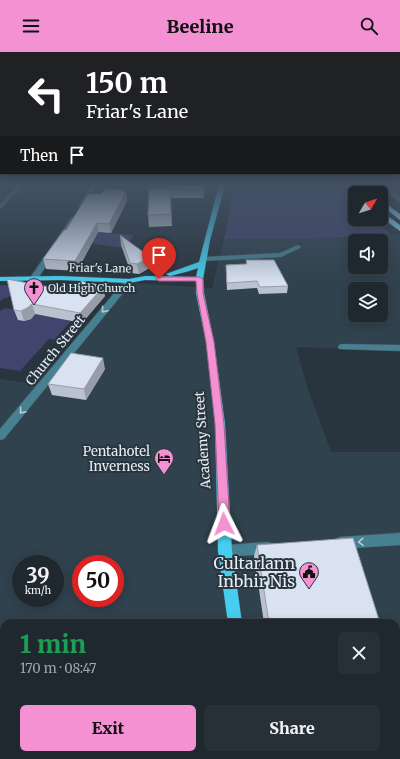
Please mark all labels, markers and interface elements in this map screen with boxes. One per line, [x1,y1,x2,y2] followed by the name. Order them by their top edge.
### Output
[20,15,42,37] icon: menu
[166,15,234,38] text: Beeline
[358,15,380,37] icon: search
[86,65,168,101] text: 150 m
[20,68,72,120] icon: left
[86,100,188,123] text: Friar's Lane
[66,144,88,166] icon: arrive
[20,146,58,165] text: Then
[348,186,388,226] north arrow
[348,186,388,322] map controls
[348,234,388,274] button: sound
[142,238,176,279] pin
[148,244,170,266] icon: arrive
[69,260,132,276] street label: Friar's Lane
[23,277,45,305] church icon: Old High Church
[48,281,136,295] place label: Old High Church
[348,282,388,322] button: layers
[102,306,109,313] one-way arrow
[22,312,89,389] street label: Church Street
[191,391,214,490] street label: Academy Street
[19,406,26,413] one-way arrow
[83,443,150,475] place label: Pentahotel Inverness
[153,447,175,475] hotel icon: Pentahotel Inverness
[203,503,245,545] position arrow
[358,538,364,547] one-way arrow
[214,553,295,591] place label: Cultarlann Inbhir Nis
[72,555,124,607] speed limit sign: 50
[298,561,320,589] public building icon: Cultarlann Inbhir Nis
[26,563,50,588] text: 39
[25,584,51,597] text: km/h
[20,629,86,660] text: 1 min
[338,632,380,674] button: close
[20,660,97,677] text: 170 m · 08:47
[20,705,196,751] button: Exit
[204,705,380,751] button: Share

